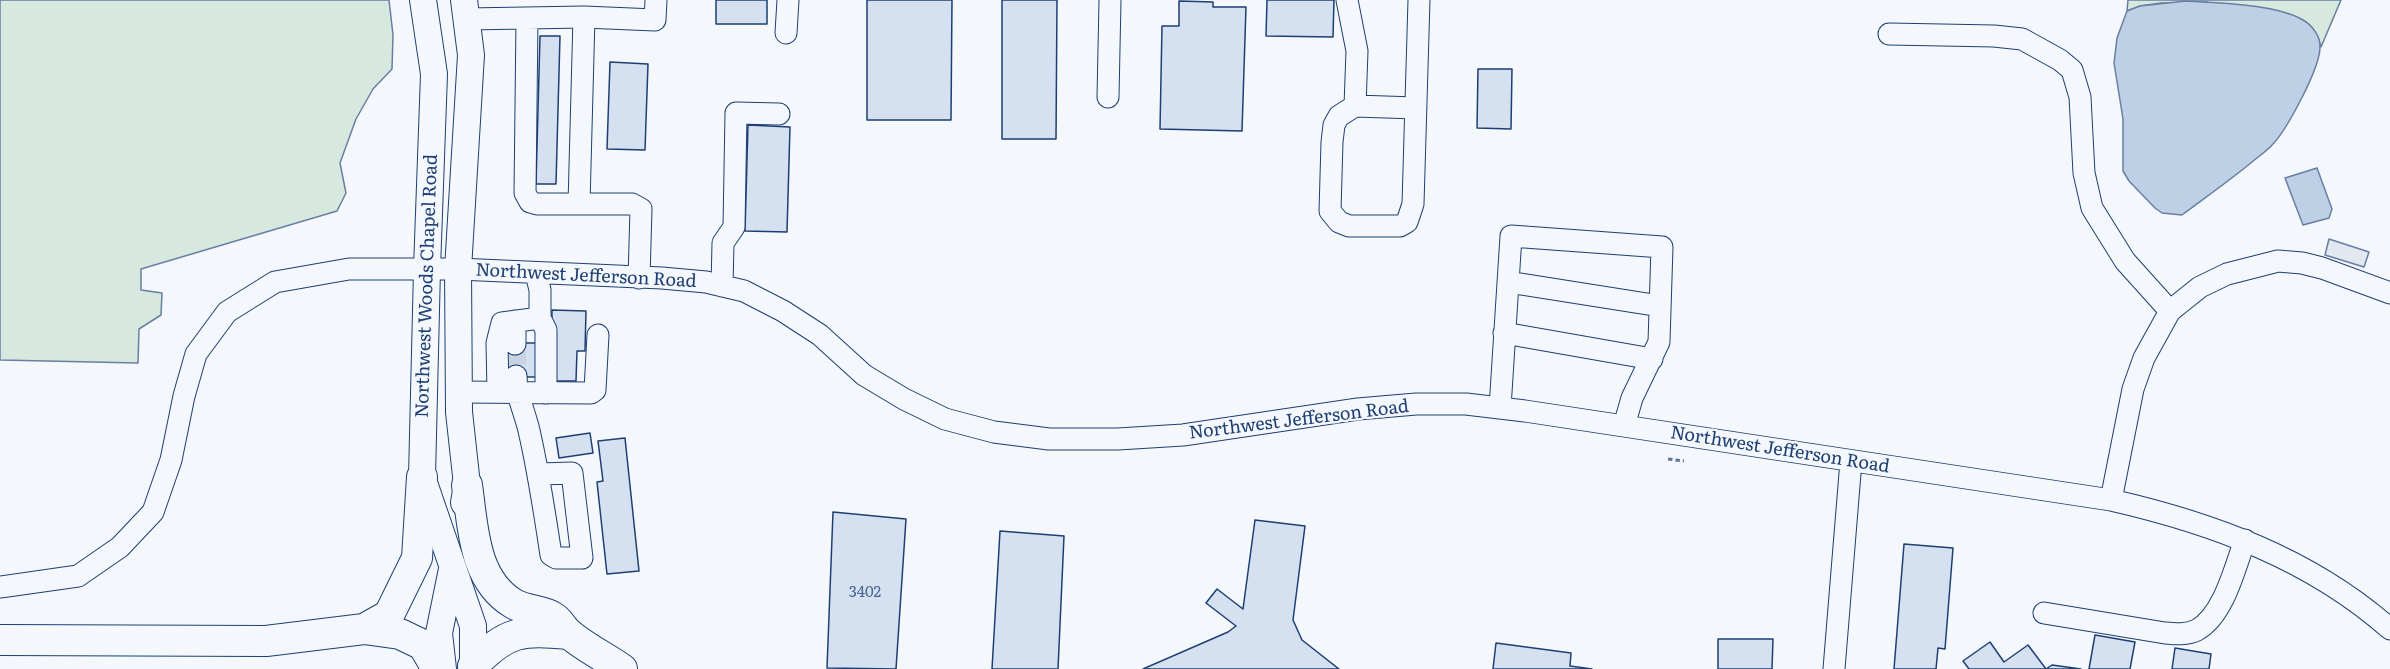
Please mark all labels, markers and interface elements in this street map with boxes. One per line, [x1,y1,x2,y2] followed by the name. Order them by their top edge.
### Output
[412,154,442,418] street label: Northwest Woods Chapel Road
[475,259,697,293] street label: Northwest Jefferson Road
[1188,396,1410,444] street label: Northwest Jefferson Road
[1669,422,1891,478] street label: Northwest Jefferson Road
[849,584,881,602] house number: 3402

